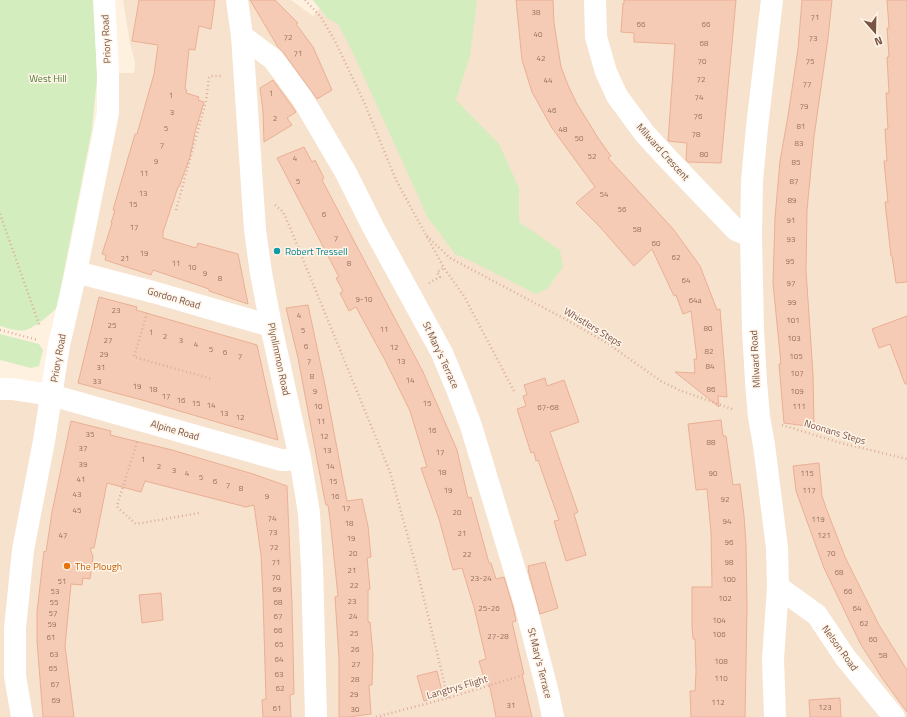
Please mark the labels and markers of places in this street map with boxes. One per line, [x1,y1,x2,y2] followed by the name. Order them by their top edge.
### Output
[285,244,348,259] place label: Robert Tressell
[272,246,282,256] marker: Robert Tressell
[75,559,122,574] place label: The Plough
[62,561,72,571] marker: The Plough

